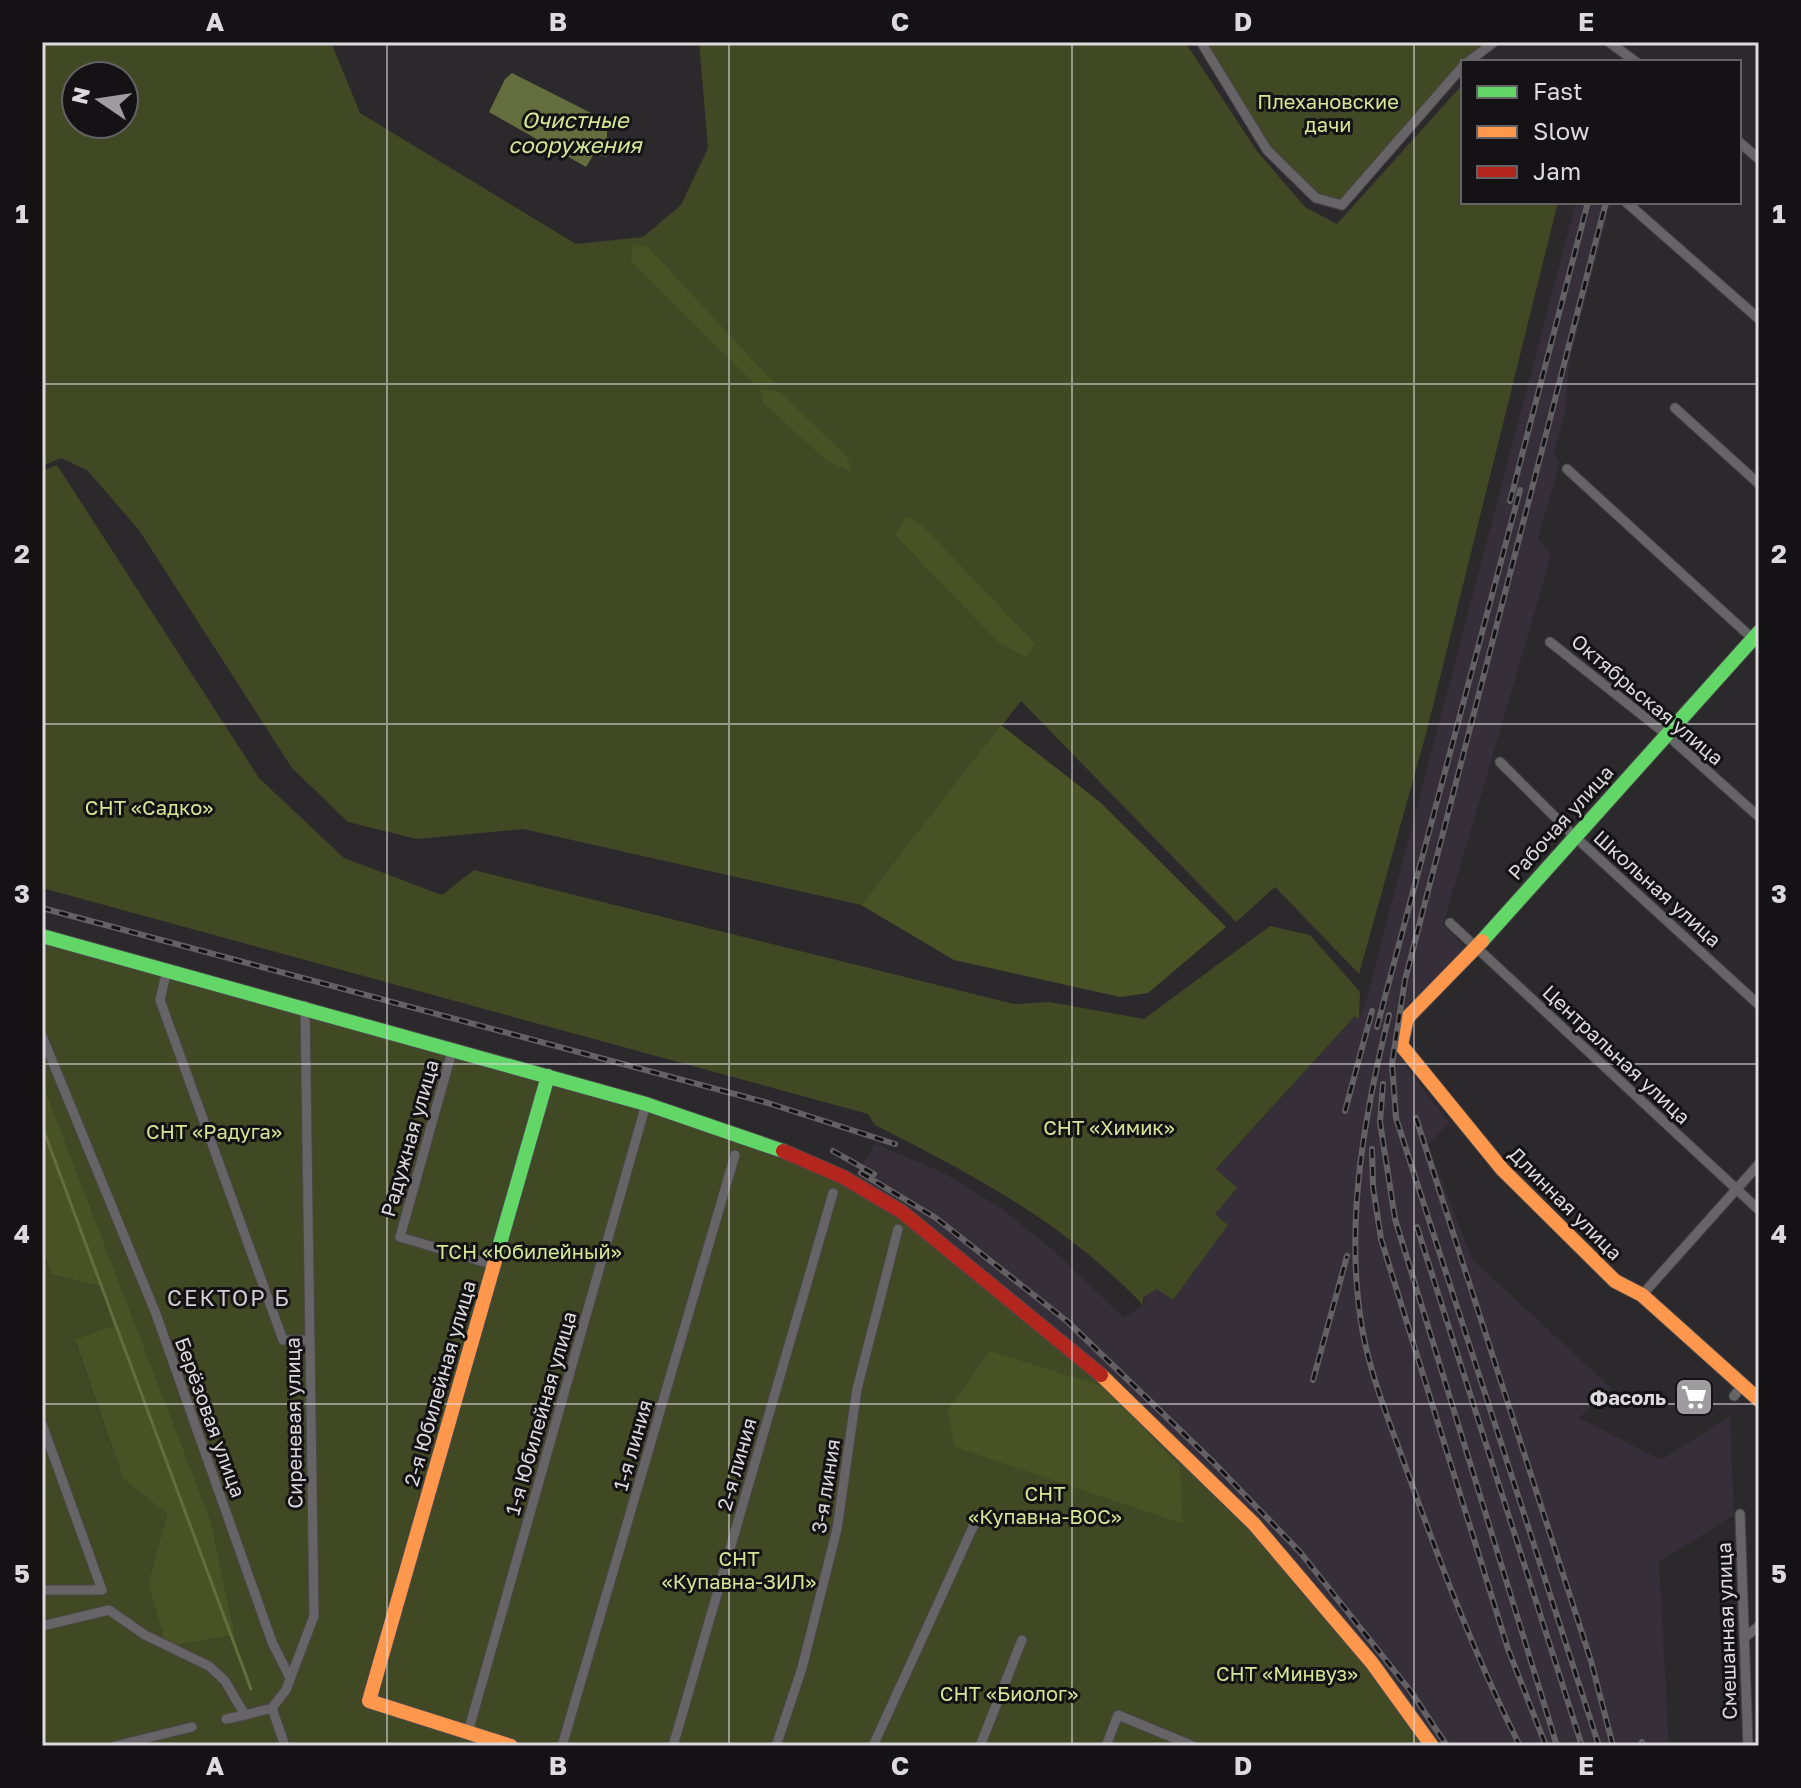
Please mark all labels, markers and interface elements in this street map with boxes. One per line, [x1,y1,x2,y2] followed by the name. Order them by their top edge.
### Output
[206,6,225,37] text: A
[549,6,567,37] text: B
[891,6,909,37] text: C
[1234,6,1252,37] text: D
[1578,6,1594,37] text: E
[60,60,140,140] north arrow
[1461,60,1741,204] legend
[1533,76,1583,105] text: Fast
[65,84,95,107] text: N
[1257,89,1399,136] park label: Плехановские дачи
[508,106,643,158] water label: Очистные сооружения
[1533,116,1589,145] text: Slow
[1533,156,1581,185] text: Jam
[15,198,29,229] text: 1
[1772,198,1786,229] text: 1
[14,538,30,569] text: 2
[1771,538,1787,569] text: 2
[1567,629,1729,769] street label: Октябрьская улица
[1502,760,1618,884] street label: Рабочая улица
[85,795,213,819] park label: СНТ «Садко»
[1589,825,1727,951] street label: Школьная улица
[14,878,30,909] text: 3
[1771,878,1787,909] text: 3
[1538,979,1696,1129] street label: Центральная улица
[375,1057,443,1219] street label: Радужная улица
[1043,1115,1175,1139] park label: СНТ «Химик»
[146,1119,282,1143] park label: СНТ «Радуга»
[1504,1141,1628,1265] street label: Длинная улица
[14,1218,30,1249] text: 4
[1771,1218,1787,1249] text: 4
[436,1239,622,1263] park label: ТСН «Юбилейный»
[398,1277,480,1489] street label: 2-я Юбилейная улица
[167,1284,291,1311] district label: СЕКТОР Б
[499,1308,581,1518] street label: 1-я Юбилейная улица
[171,1334,251,1500] street label: Берёзовая улица
[280,1337,306,1509] street label: Сиреневая улица
[1673,1376,1715,1418] supermarket icon: Фасоль
[1590,1385,1666,1409] place label: Фасоль
[608,1397,656,1493] street label: 1-я линия
[711,1415,761,1513] street label: 2-я линия
[806,1437,844,1535] street label: 3-я линия
[968,1481,1122,1528] park label: СНТ «Купавна-ВОС»
[1711,1542,1741,1720] street label: Смешанная улица
[662,1546,816,1593] park label: СНТ «Купавна-ЗИЛ»
[14,1558,30,1589] text: 5
[1771,1558,1787,1589] text: 5
[1216,1661,1358,1685] park label: СНТ «Минвуз»
[940,1681,1078,1705] park label: СНТ «Биолог»
[206,1750,225,1781] text: A
[549,1750,567,1781] text: B
[891,1750,909,1781] text: C
[1234,1750,1252,1781] text: D
[1578,1750,1594,1781] text: E

